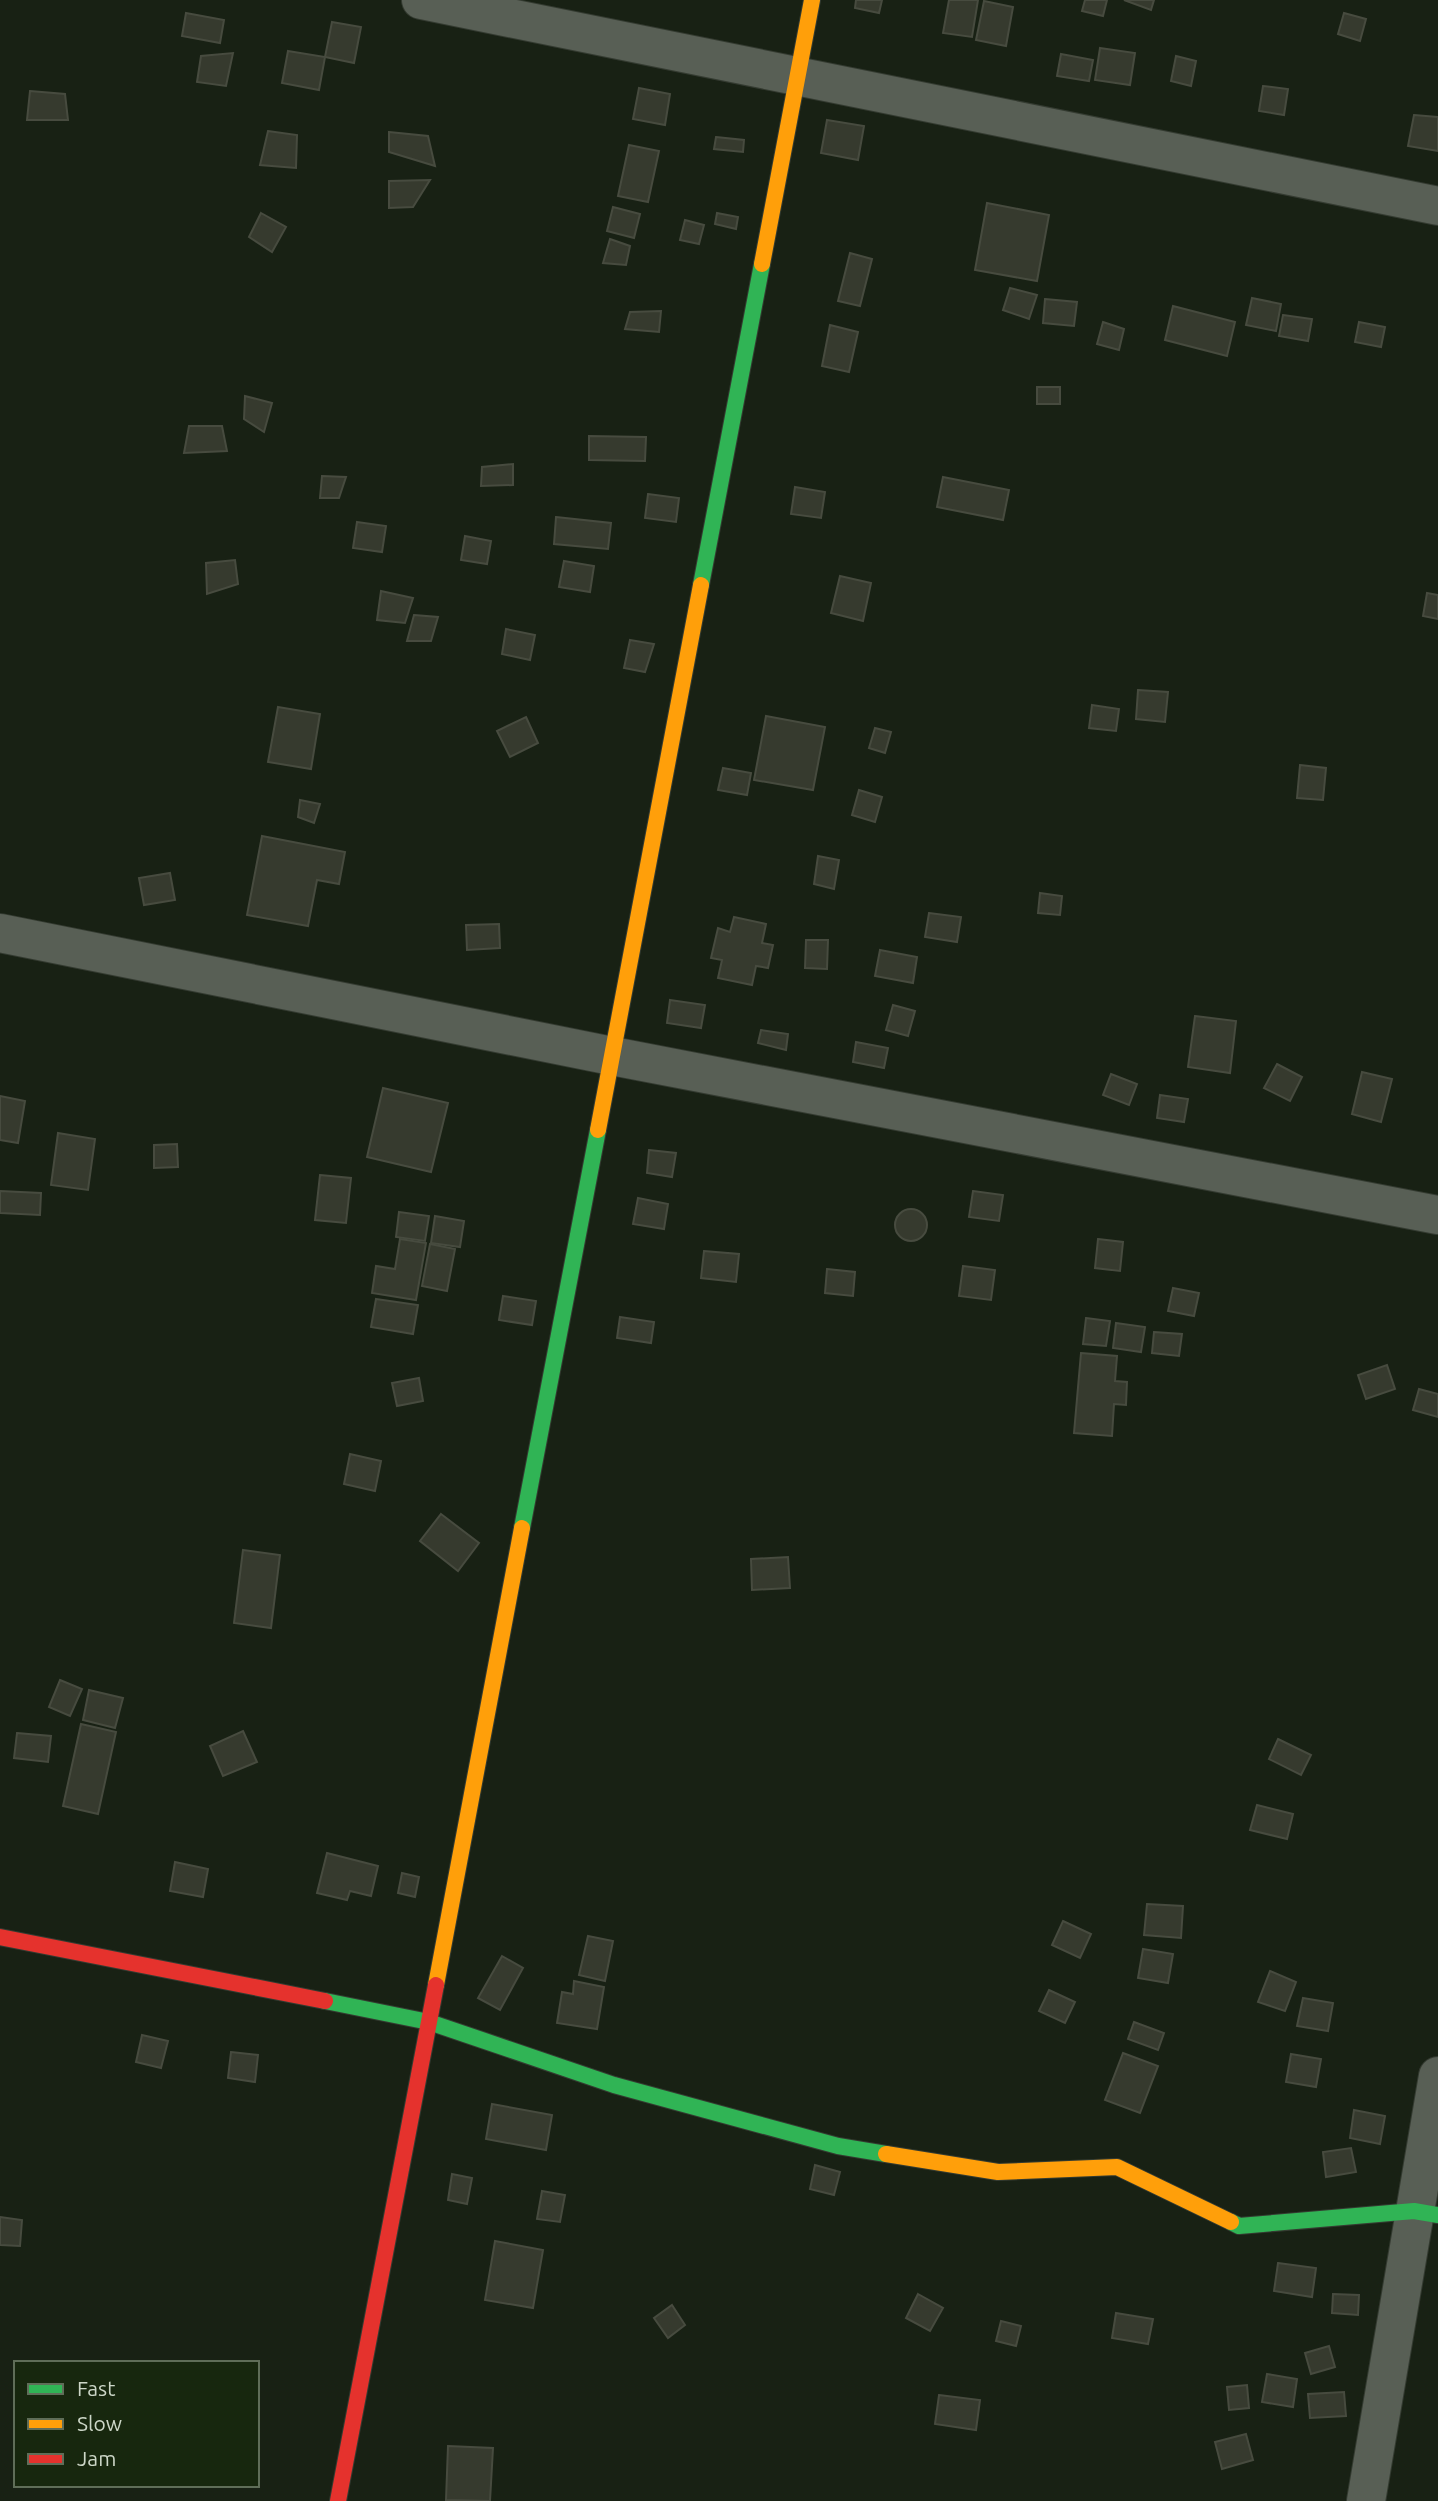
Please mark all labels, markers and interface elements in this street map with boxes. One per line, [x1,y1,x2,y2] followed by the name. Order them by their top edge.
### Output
[14,2361,259,2487] legend
[77,2376,115,2400] text: Fast
[77,2411,122,2435] text: Slow
[77,2446,116,2470] text: Jam

